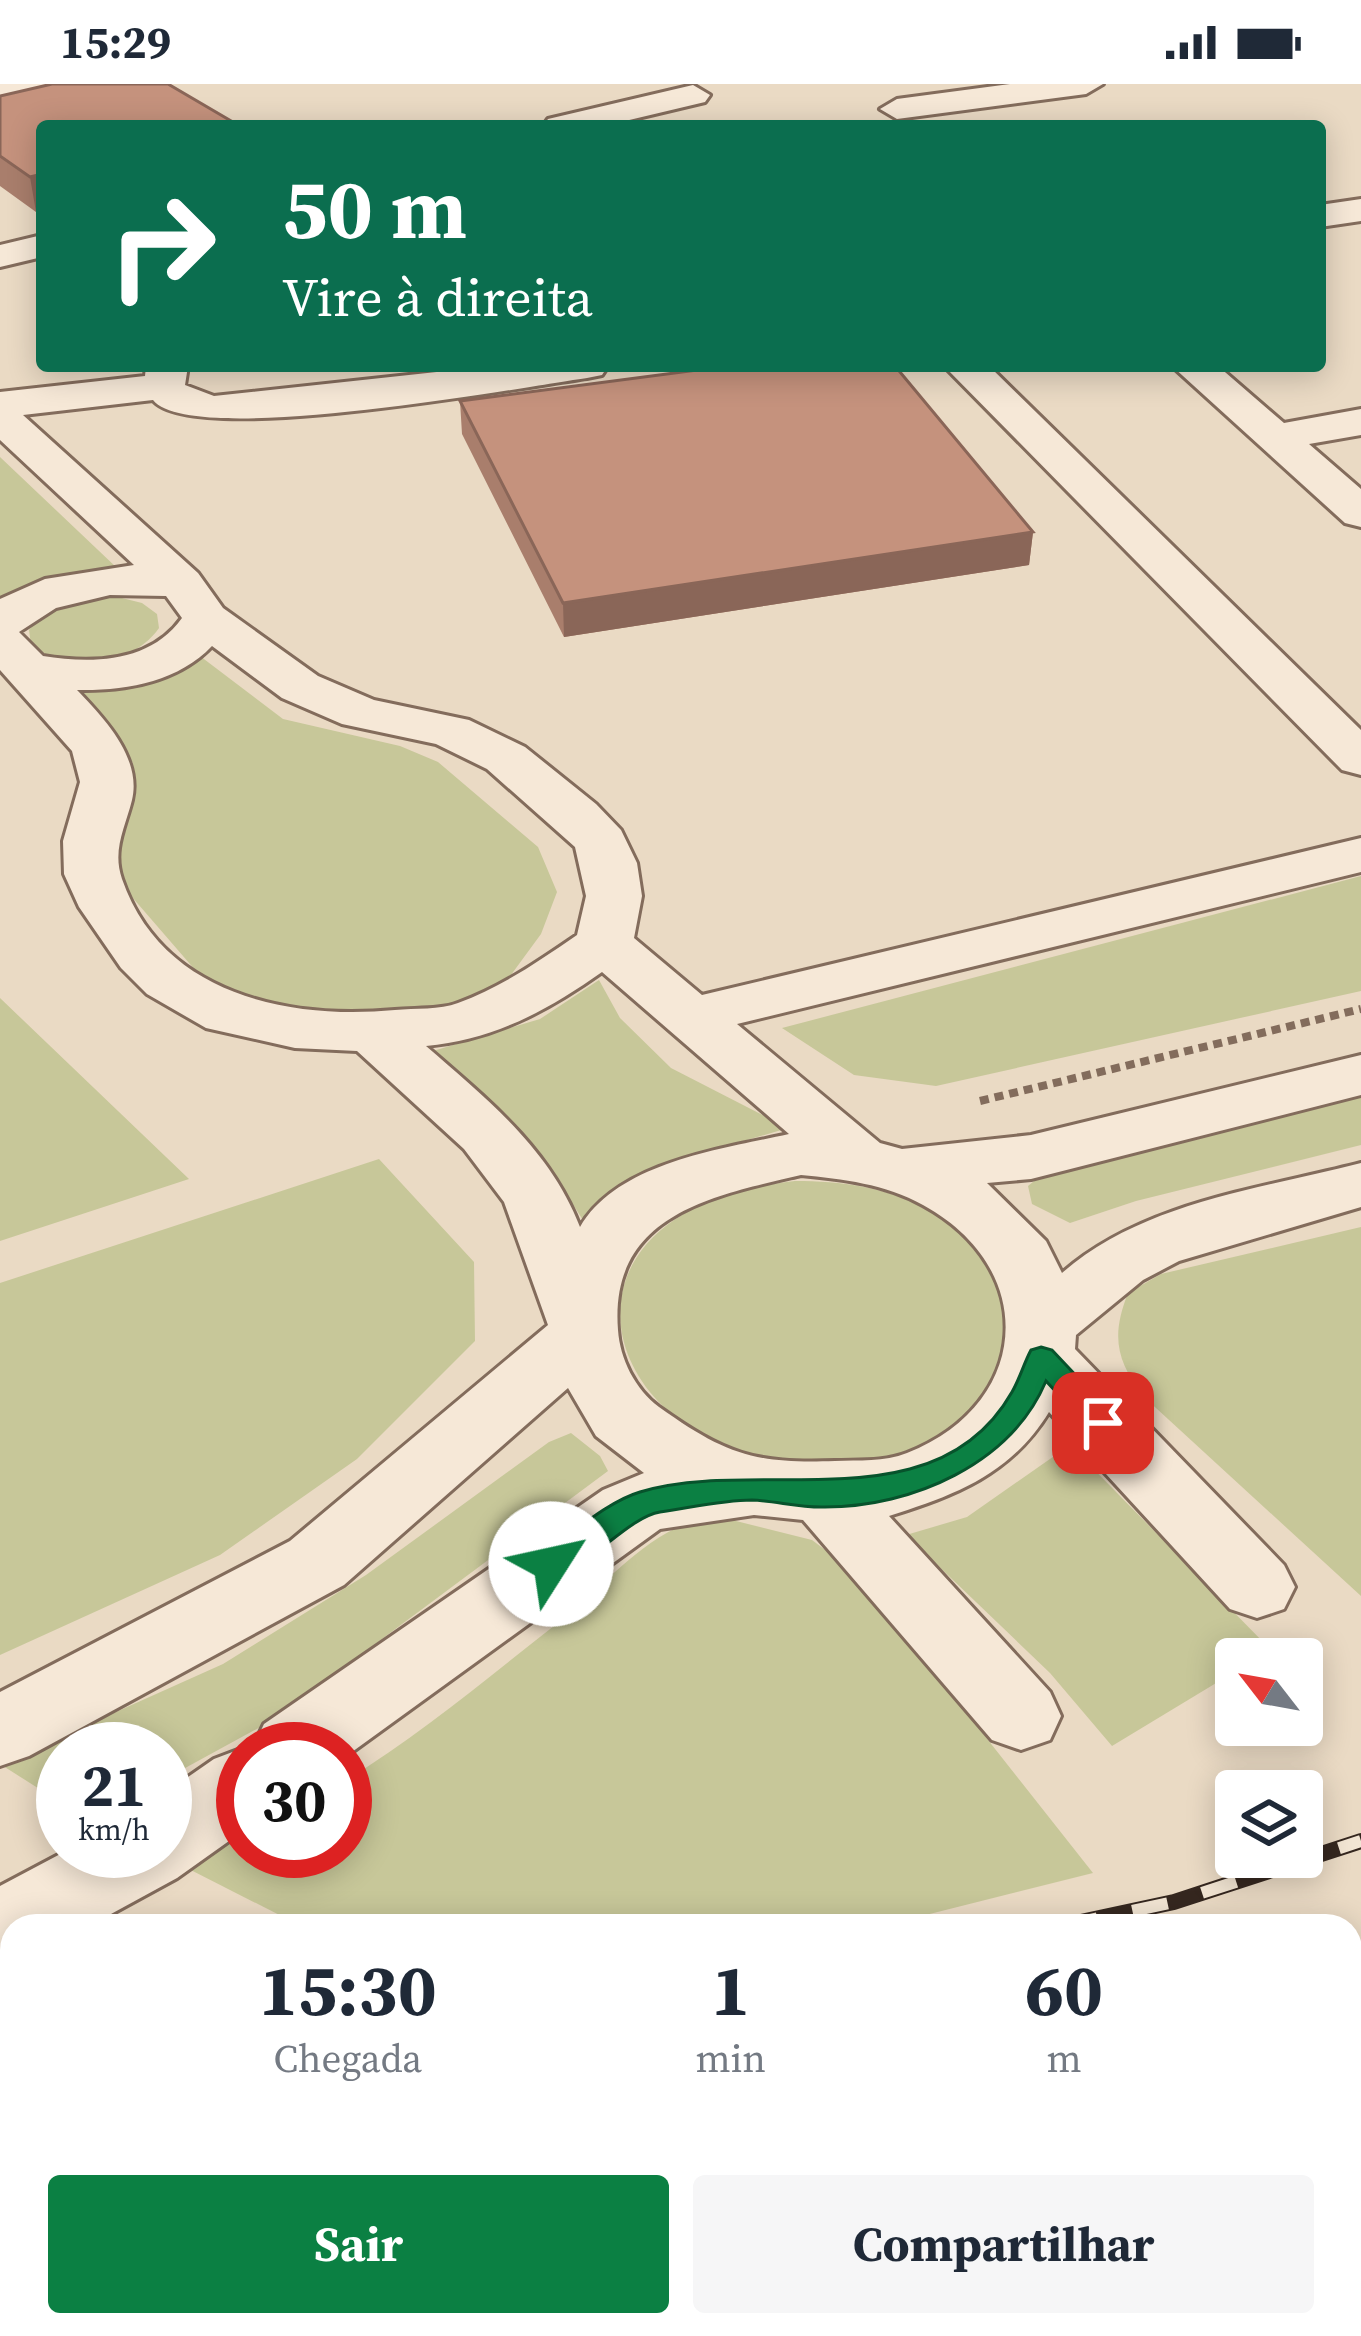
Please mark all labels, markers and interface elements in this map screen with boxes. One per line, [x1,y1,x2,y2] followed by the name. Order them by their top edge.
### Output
[60,11,171,73] text: 15:29
[282,151,467,266] text: 50 m
[84,168,240,324] icon: right
[282,260,593,334] text: Vire à direita
[1052,1372,1154,1474] pin
[1070,1390,1136,1456] icon: arrive
[488,1501,614,1627] position arrow
[1215,1638,1323,1746] north arrow
[1215,1638,1323,1878] map controls
[216,1722,372,1878] speed limit sign: 30
[81,1744,147,1826] text: 21
[1215,1770,1323,1878] button: layers
[78,1809,150,1850] text: km/h
[259,1940,437,2039] text: 15:30
[711,1940,750,2039] text: 1
[1025,1940,1103,2039] text: 60
[273,2032,422,2085] text: Chegada
[696,2032,766,2085] text: min
[1046,2032,1082,2085] text: m
[48,2175,669,2313] button: Sair
[693,2175,1314,2313] button: Compartilhar

